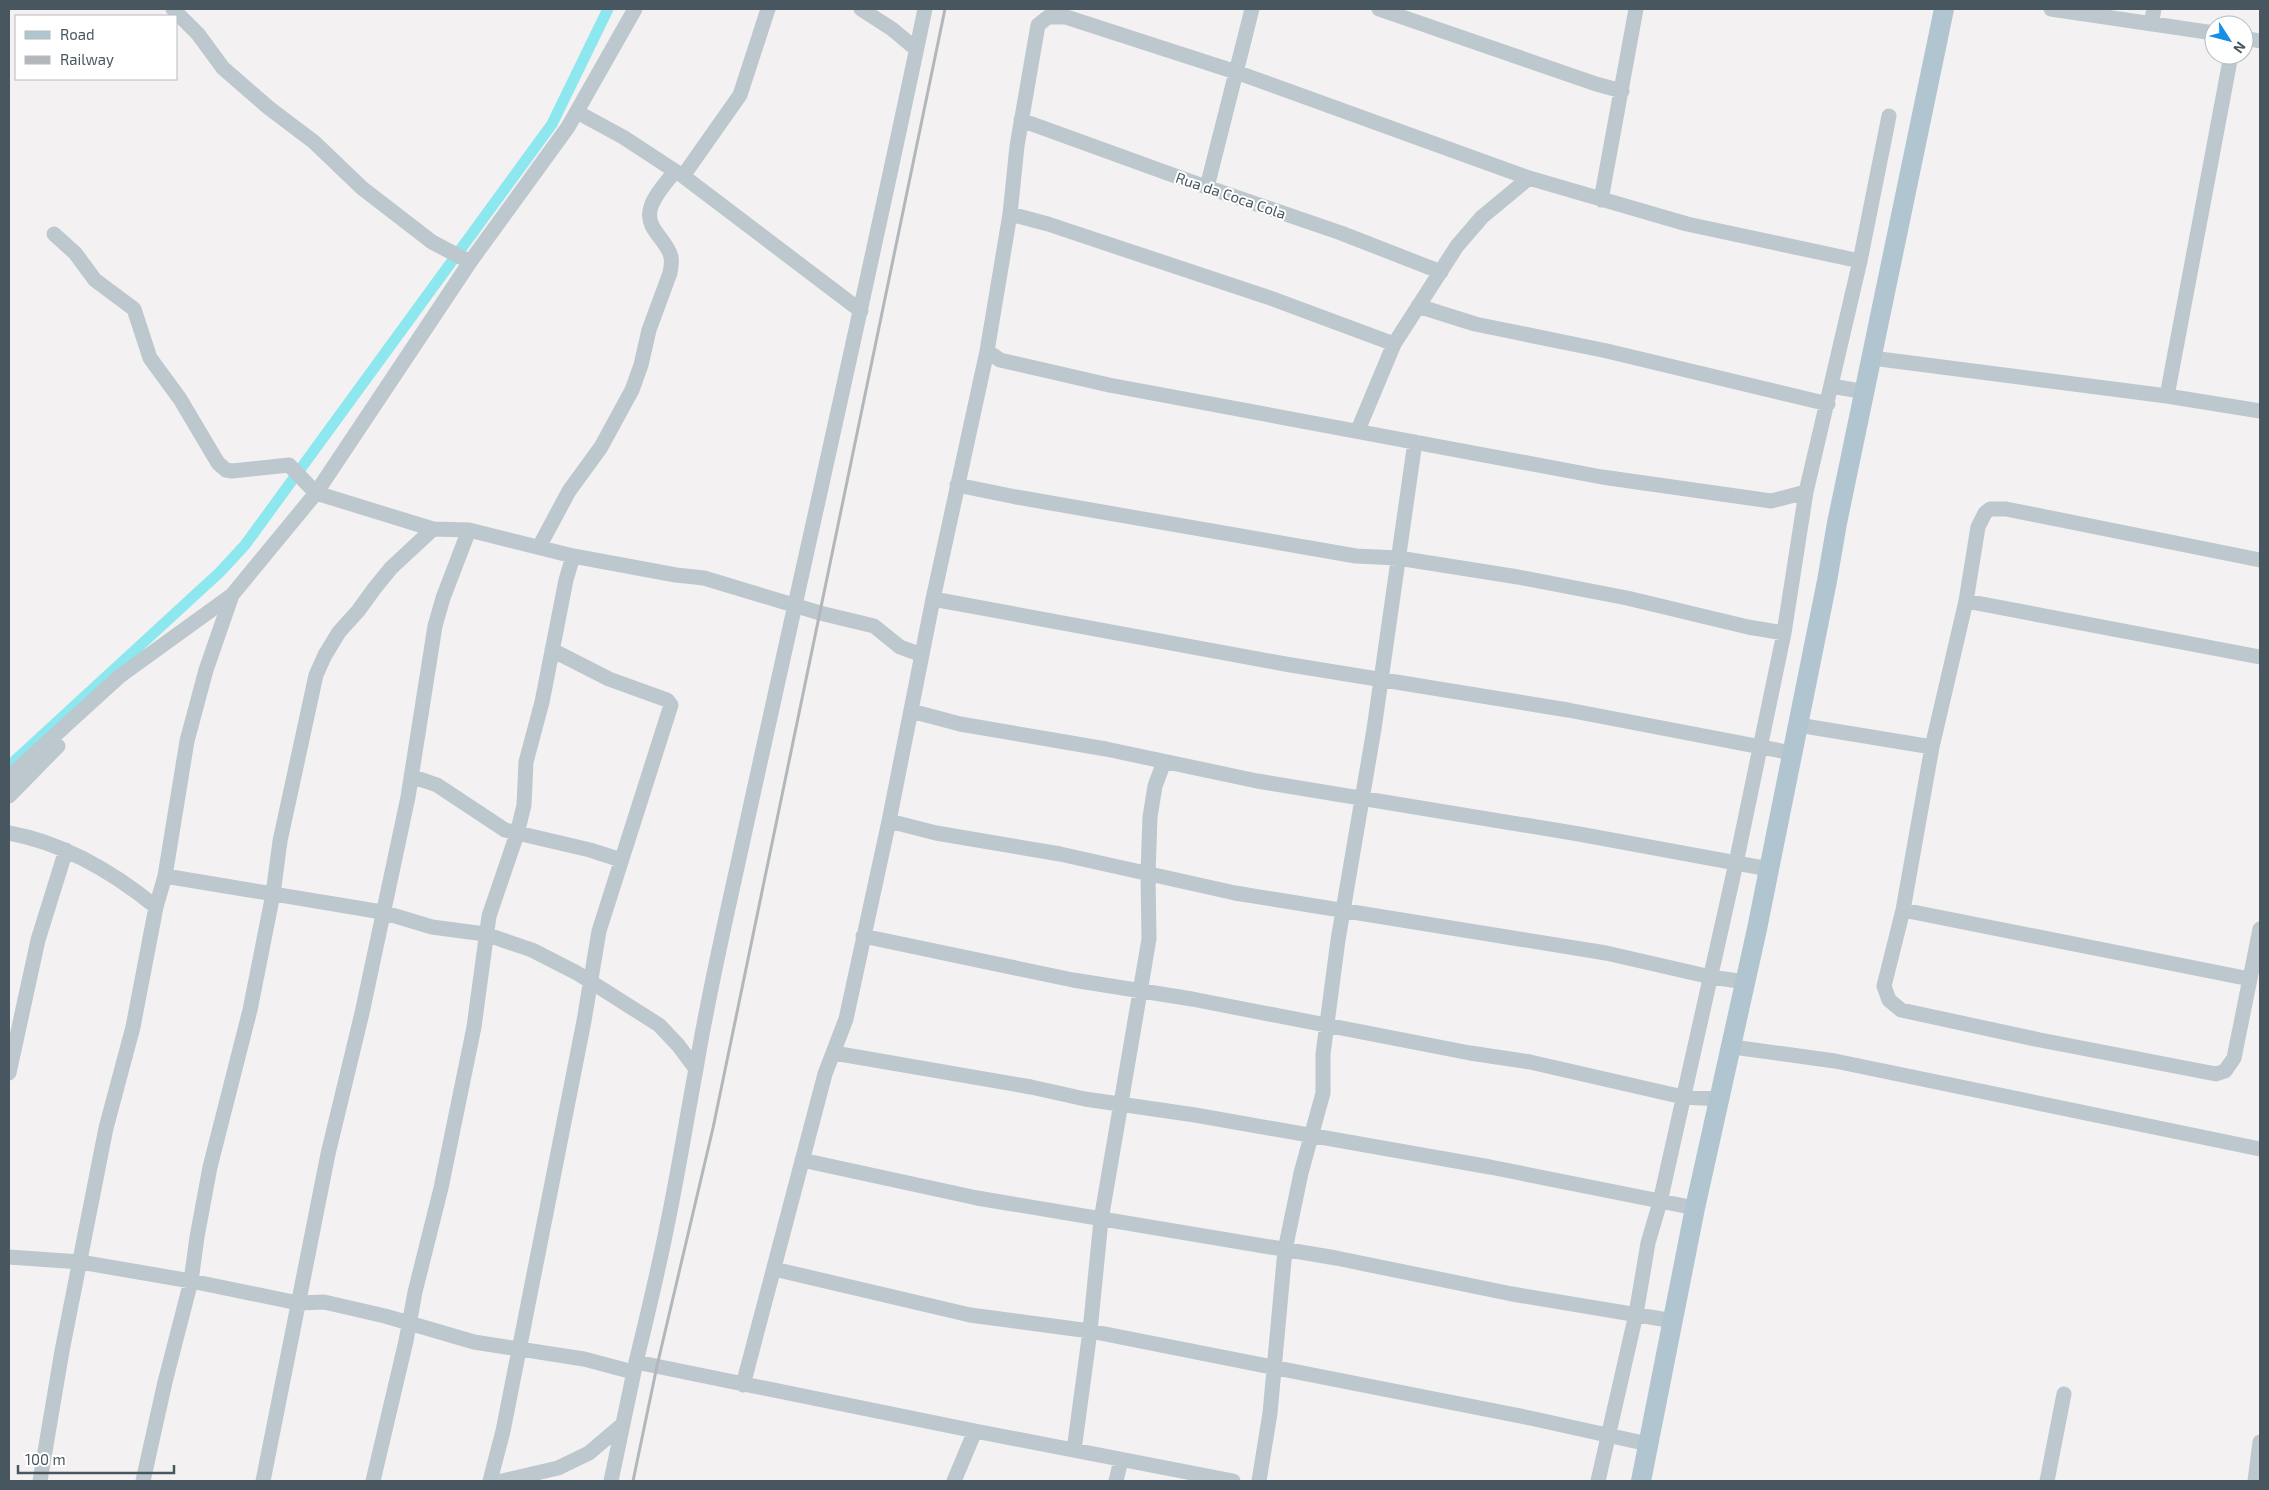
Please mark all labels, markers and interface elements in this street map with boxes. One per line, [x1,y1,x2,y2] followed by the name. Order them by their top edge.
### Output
[15,15,178,80] legend
[2204,15,2254,65] north arrow
[60,25,95,43] text: Road
[2230,39,2250,57] text: N
[60,50,114,68] text: Railway
[1174,168,1288,222] street label: Rua da Coca Cola
[18,1442,174,1474] scale bar
[25,1450,66,1468] text: 100 m

